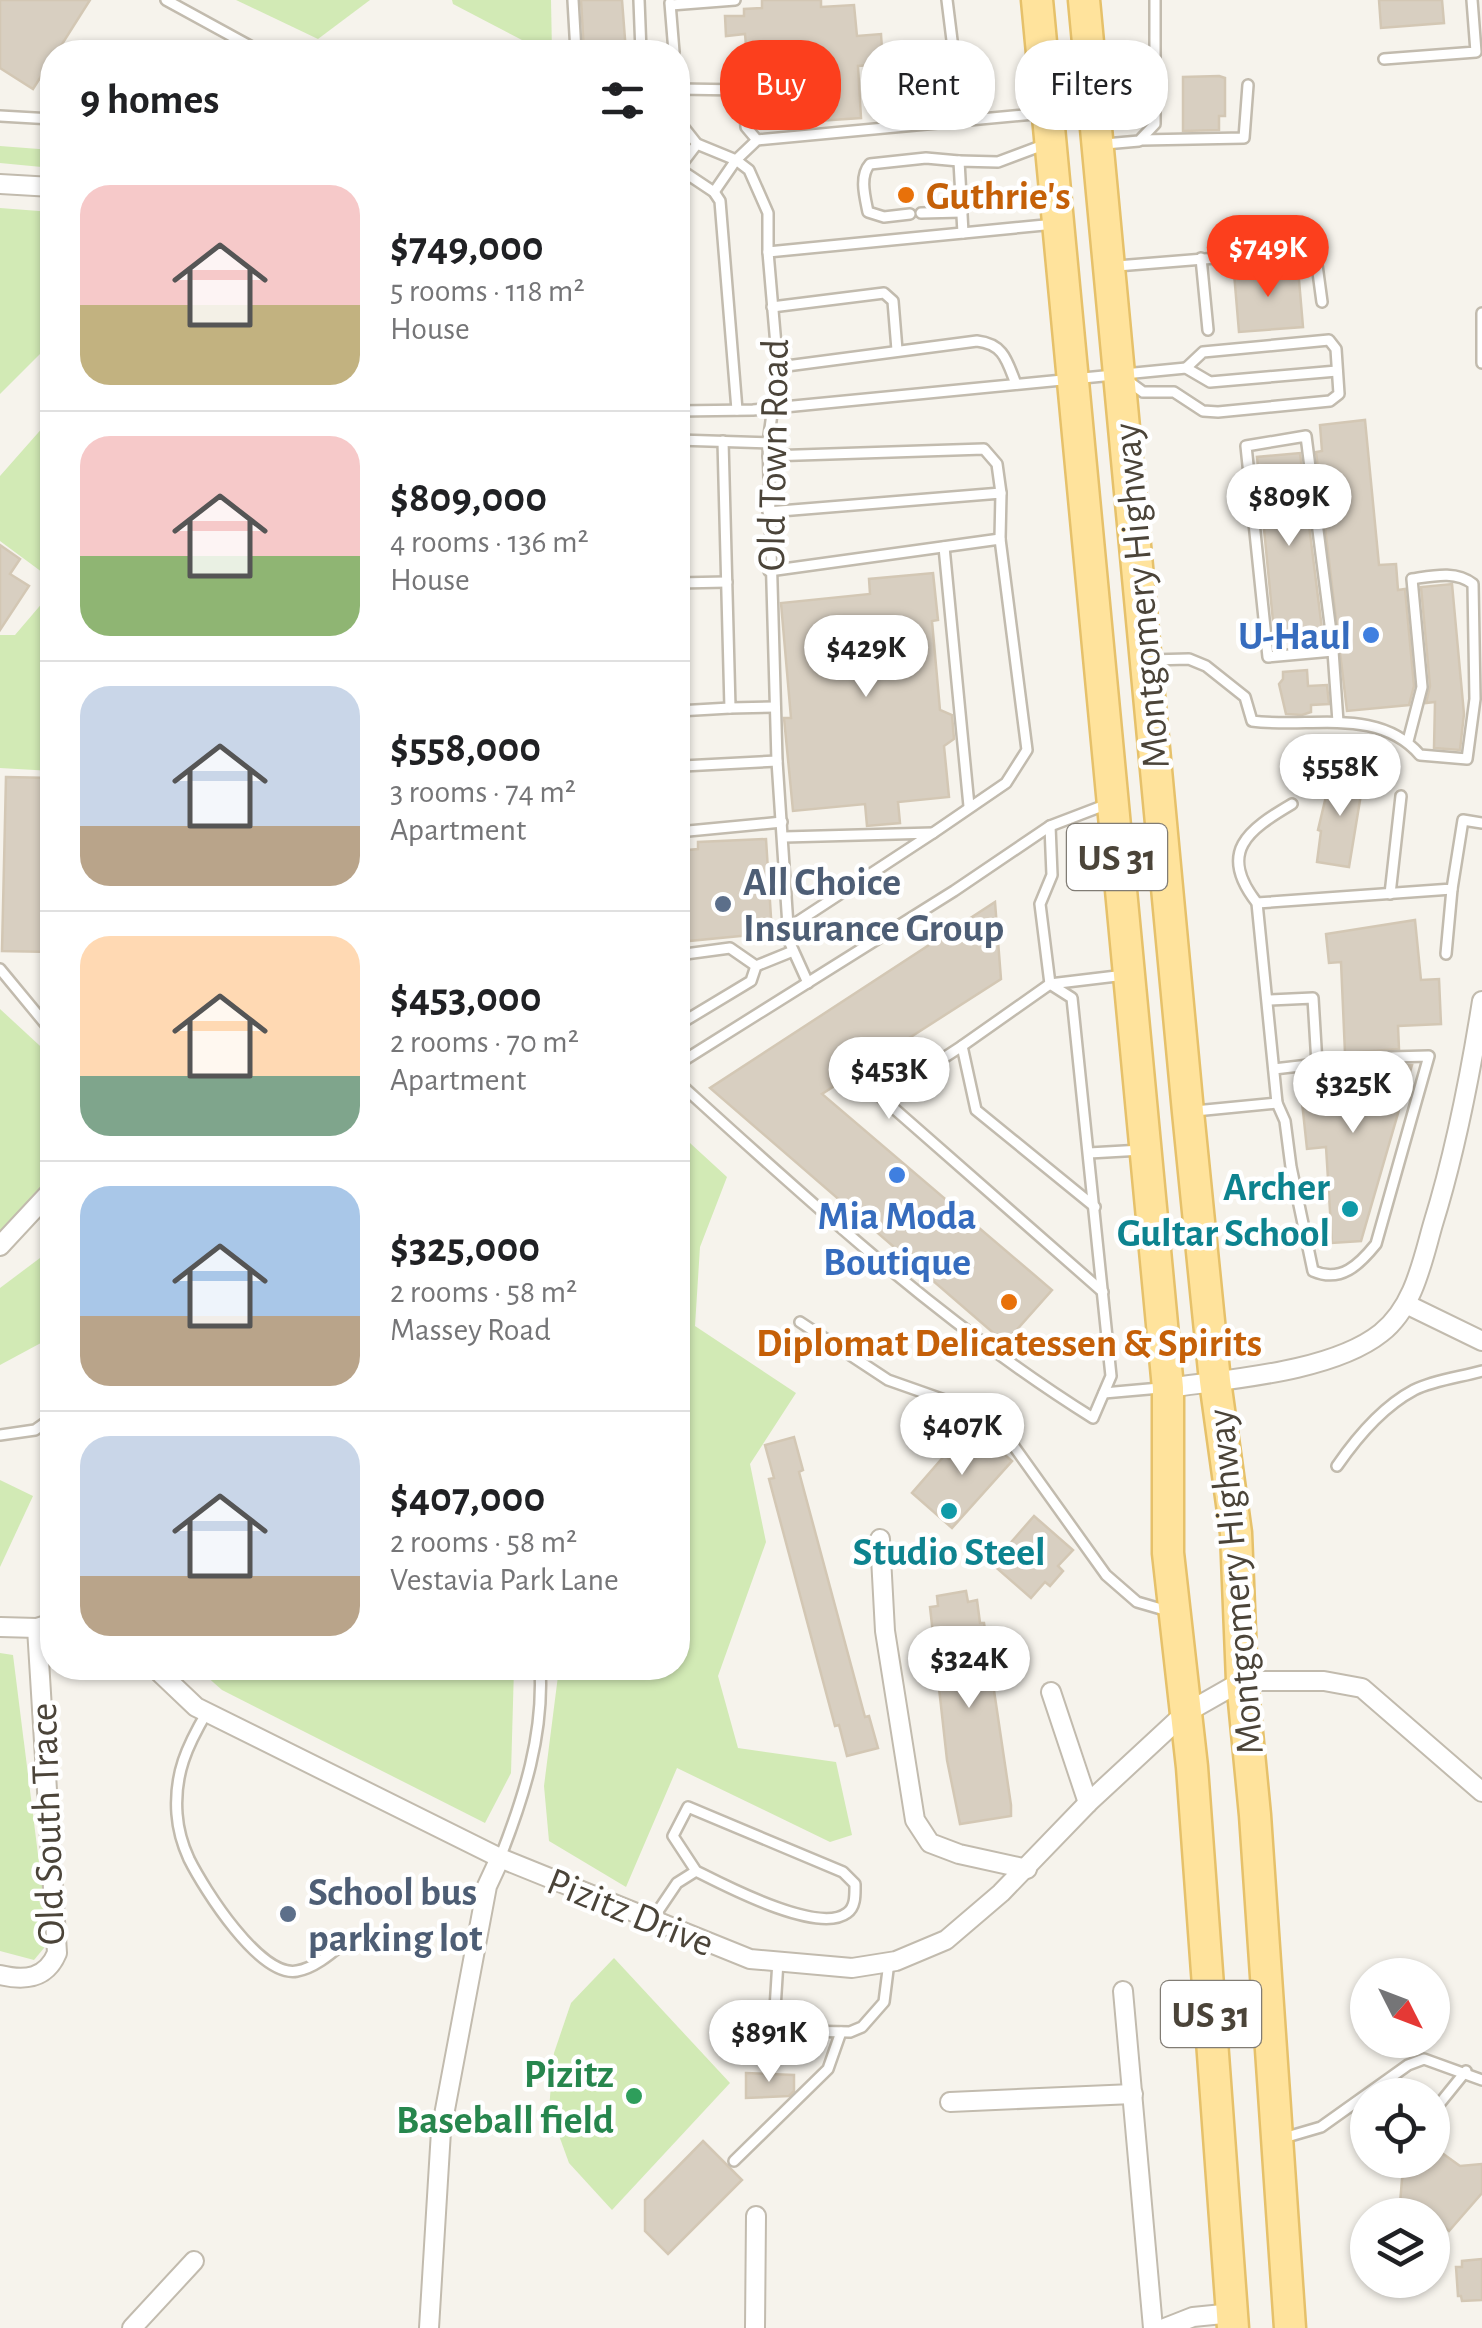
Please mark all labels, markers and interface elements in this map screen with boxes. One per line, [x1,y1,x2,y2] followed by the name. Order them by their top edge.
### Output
[720,40,841,130] chip: Buy
[861,40,995,130] chip: Rent
[1015,40,1168,130] chip: Filters
[595,73,650,128] icon: filters
[80,79,219,121] text: 9 homes
[926,177,1071,217] place label: Guthrie's
[895,184,917,206] marker: Guthrie's
[1198,215,1338,300] pin: $749K
[160,225,280,345] icon: home
[390,226,544,268] text: $749,000
[1229,231,1307,263] text: $749K
[390,275,585,307] text: 5 rooms · 118 m²
[390,313,470,345] text: House
[752,339,796,572] street label: Old Town Road
[1107,421,1177,770] street label: Montgomery Highway
[1219,464,1359,549] pin: $809K
[160,476,280,596] icon: home
[390,477,547,519] text: $809,000
[1249,480,1330,512] text: $809K
[390,526,589,558] text: 4 rooms · 136 m²
[390,564,470,596] text: House
[796,615,936,700] pin: $429K
[1238,617,1351,657] place label: U-Haul
[1360,624,1382,646] marker: U-Haul
[826,631,906,663] text: $429K
[160,726,280,846] icon: home
[390,727,541,769] text: $558,000
[1270,734,1410,819] pin: $558K
[1302,750,1378,782] text: $558K
[390,776,576,808] text: 3 rooms · 74 m²
[390,814,526,846] text: Apartment
[1067,824,1167,890] road number: US 31
[743,863,1004,949] place label: All Choice Insurance Group
[712,893,734,915] marker: All Choice Insurance Group
[160,976,280,1096] icon: home
[390,977,542,1019] text: $453,000
[390,1026,579,1058] text: 2 rooms · 70 m²
[819,1037,959,1122] pin: $453K
[1283,1051,1423,1136] pin: $325K
[851,1053,927,1085] text: $453K
[390,1064,526,1096] text: Apartment
[1315,1067,1391,1099] text: $325K
[886,1164,908,1186] marker: Mia Moda Boutique
[1117,1168,1330,1254] place label: Archer Gultar School
[818,1197,976,1283] place label: Mia Moda Boutique
[1339,1198,1361,1220] marker: Archer Gultar School
[160,1226,280,1346] icon: home
[390,1227,540,1269] text: $325,000
[390,1276,577,1308] text: 2 rooms · 58 m²
[998,1291,1020,1313] marker: Diplomat Delicatessen & Spirits
[390,1314,551,1346] text: Massey Road
[756,1324,1262,1364] place label: Diplomat Delicatessen & Spirits
[892,1393,1032,1478] pin: $407K
[1201,1407,1271,1756] street label: Montgomery Highway
[922,1409,1002,1441] text: $407K
[160,1476,280,1596] icon: home
[390,1477,545,1519] text: $407,000
[938,1500,960,1522] marker: Studio Steel
[390,1526,577,1558] text: 2 rooms · 58 m²
[853,1533,1045,1573] place label: Studio Steel
[390,1564,619,1596] text: Vestavia Park Lane
[899,1626,1039,1711] pin: $324K
[930,1642,1008,1674] text: $324K
[24,1702,72,1946] street label: Old South Trace
[541,1861,719,1964] street label: Pizitz Drive
[308,1873,483,1959] place label: School bus parking lot
[277,1903,299,1925] marker: School bus parking lot
[1350,1958,1450,2058] north arrow
[1350,1958,1450,2298] map controls
[1161,1981,1261,2047] road number: US 31
[699,2000,839,2085] pin: $891K
[731,2016,807,2048] text: $891K
[396,2055,614,2141] place label: Pizitz Baseball field
[1350,2078,1450,2178] button: locate
[623,2085,645,2107] marker: Pizitz Baseball field
[1350,2198,1450,2298] button: layers

